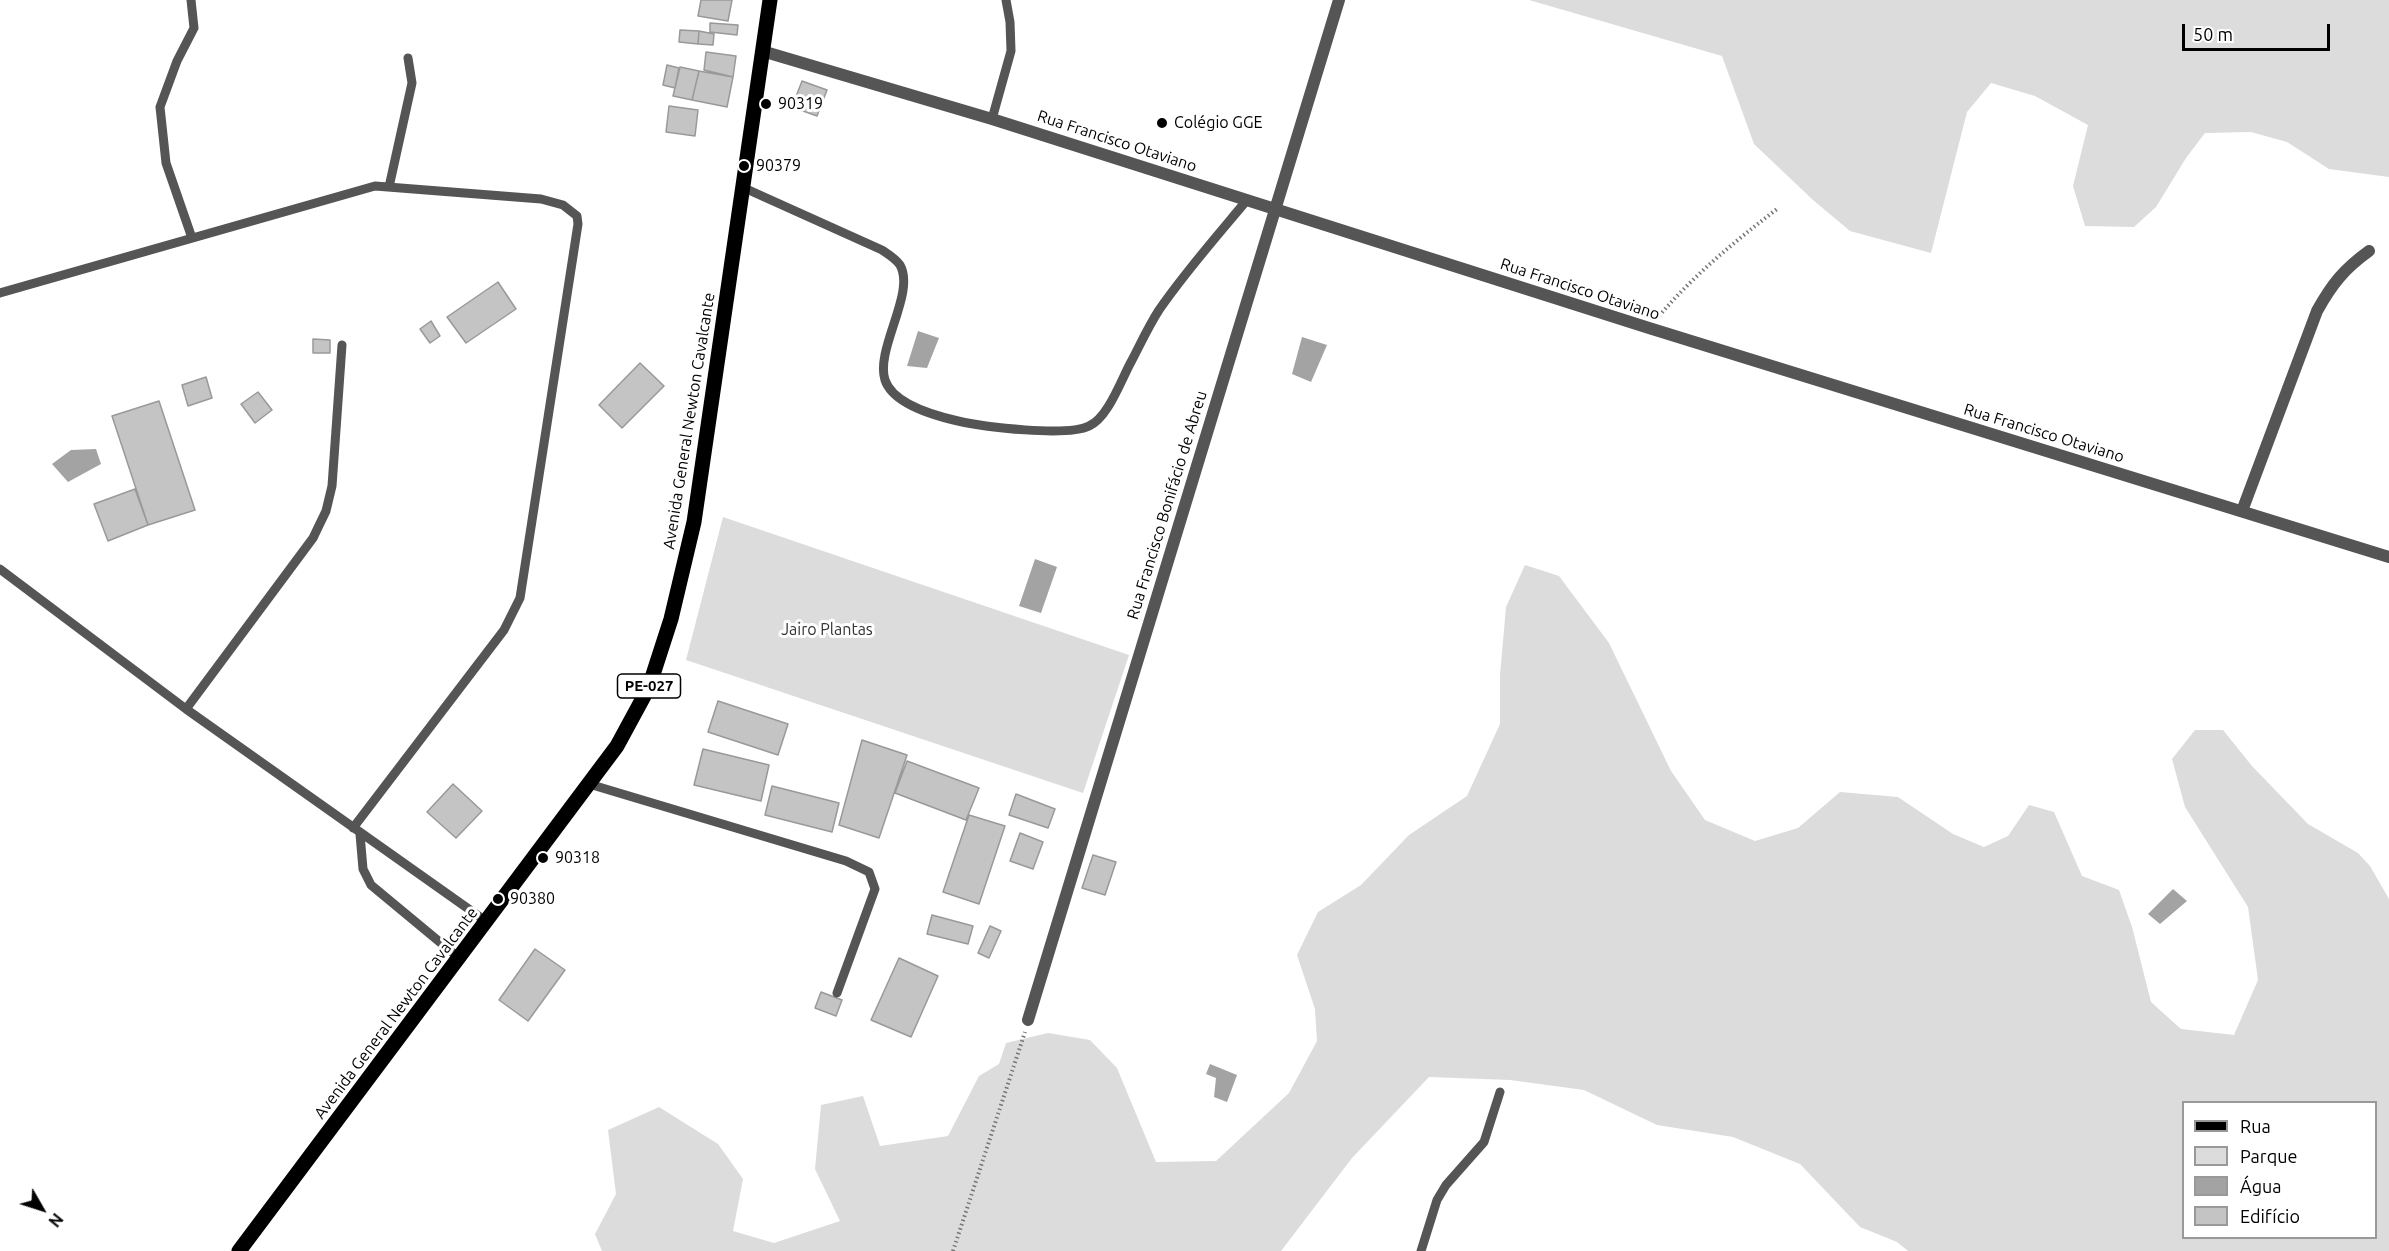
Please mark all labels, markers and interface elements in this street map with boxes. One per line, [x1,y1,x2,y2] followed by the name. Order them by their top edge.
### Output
[2185,12,2334,50] scale bar
[2193,24,2233,44] text: 50 m
[778,94,823,114] place label: 90319
[759,97,773,111] marker: 90319
[1035,106,1199,176] street label: Rua Francisco Otaviano
[1174,113,1262,133] place label: Colégio GGE
[1155,116,1169,130] marker: Colégio GGE
[756,156,801,176] place label: 90379
[737,159,751,173] marker: 90379
[1498,254,1662,324] street label: Rua Francisco Otaviano
[659,291,719,551] street label: Avenida General Newton Cavalcante
[1123,388,1211,622] street label: Rua Francisco Bonifácio de Abreu
[1962,399,2126,467] street label: Rua Francisco Otaviano
[781,620,873,640] park label: Jairo Plantas
[618,674,680,698] road number: PE-027
[555,848,600,868] place label: 90318
[536,851,550,865] marker: 90318
[510,889,555,909] place label: 90380
[491,892,505,906] marker: 90380
[310,903,482,1123] street label: Avenida General Newton Cavalcante
[2182,1101,2377,1239] legend
[2240,1116,2271,1136] text: Rua
[2240,1146,2297,1166] text: Parque
[2240,1176,2282,1196] text: Água
[12,1179,72,1239] north arrow
[2240,1206,2300,1226] text: Edifício
[45,1210,67,1231] text: N

